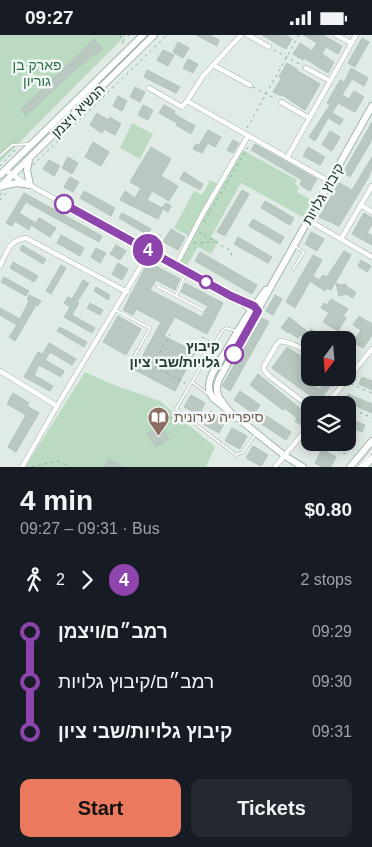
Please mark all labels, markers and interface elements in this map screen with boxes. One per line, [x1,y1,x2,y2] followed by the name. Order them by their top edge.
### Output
[25,7,74,28] text: 09:27
[13,57,61,89] park label: פארק בן גוריון
[48,81,108,141] street label: הנשיא ויצמן
[299,160,347,228] street label: קיבוץ גלויות
[54,194,74,214] unlabelled marker
[132,234,164,266] line badge: 4
[143,240,153,260] text: 4
[199,275,213,289] unlabelled marker
[301,331,356,386] north arrow
[301,331,356,451] map controls
[129,338,220,370] place label: קיבוץ גלויות/שבי ציון
[224,344,244,364] marker: קיבוץ גלויות/שבי ציון
[301,396,356,451] button: layers
[146,405,170,436] library icon: סיפרייה עירונית
[174,409,264,425] place label: סיפרייה עירונית
[20,485,93,516] text: 4 min
[304,499,352,520] text: $0.80
[20,520,160,537] text: 09:27 – 09:31 · Bus
[20,566,48,594] icon: walk
[73,566,101,594] icon: forward
[119,570,129,590] text: 4
[56,571,65,588] text: 2
[300,571,352,588] text: 2 stops
[58,621,168,642] text: רמב״ם/ויצמן
[312,623,352,640] text: 09:29
[58,671,214,692] text: רמב״ם/קיבוץ גלויות
[312,673,352,690] text: 09:30
[58,721,232,742] text: קיבוץ גלויות/שבי ציון
[312,723,352,740] text: 09:31
[20,779,181,837] button: Start
[191,779,352,837] button: Tickets

